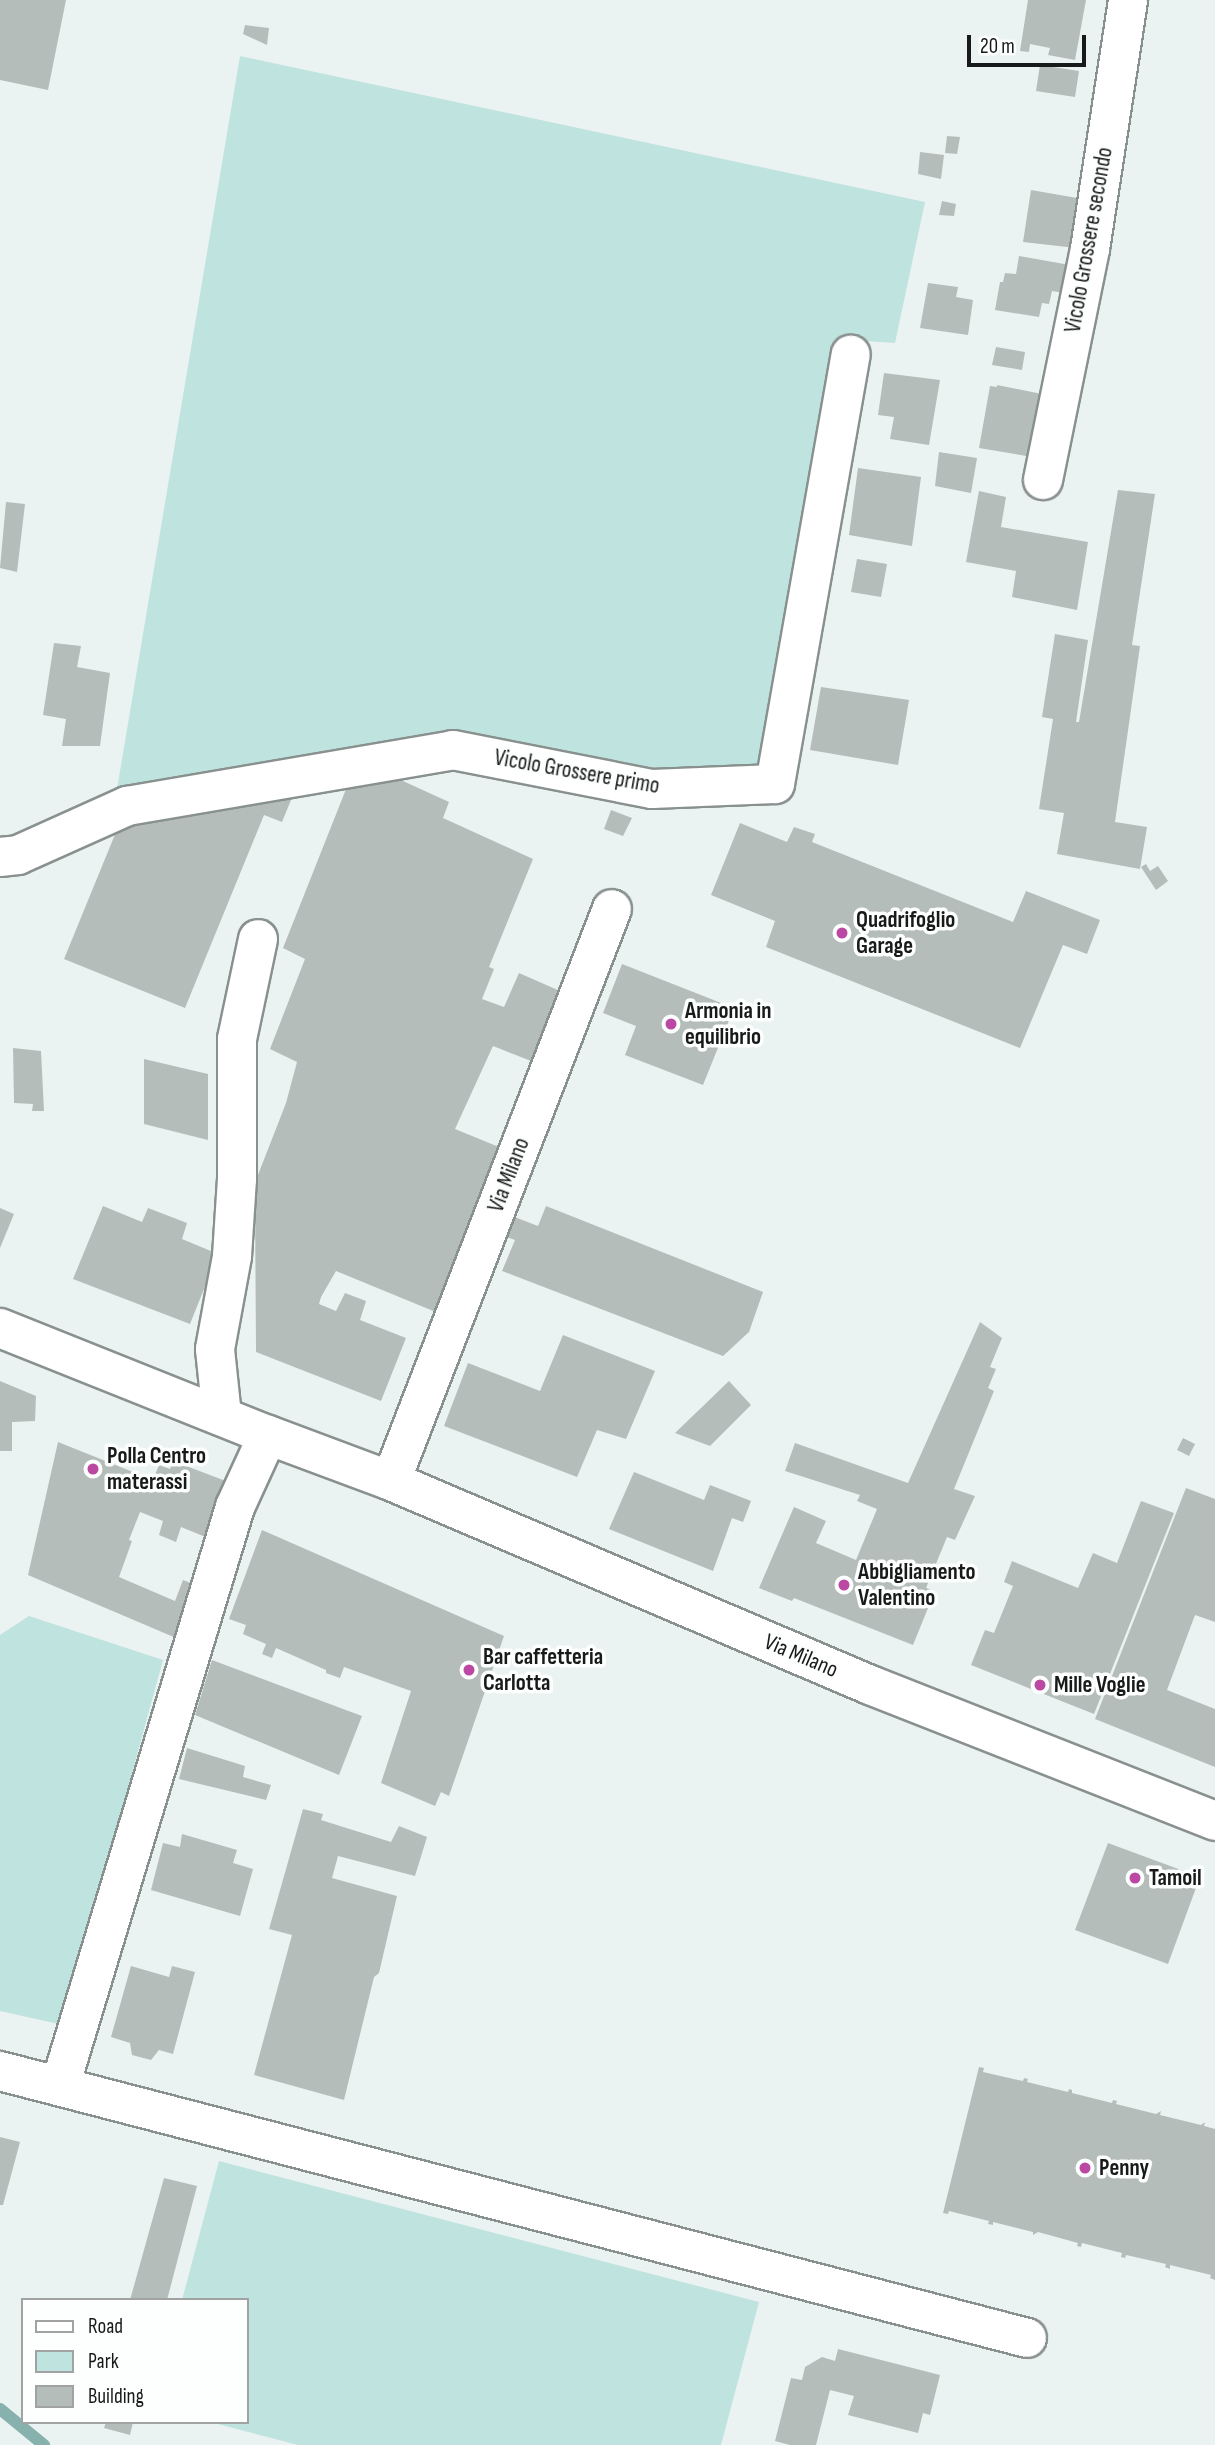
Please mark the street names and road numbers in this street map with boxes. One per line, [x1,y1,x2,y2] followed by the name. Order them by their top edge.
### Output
[1059,145,1119,335] street label: Vicolo Grossere secondo
[492,744,662,800] street label: Vicolo Grossere primo
[482,1134,536,1216] street label: Via Milano
[760,1628,842,1684] street label: Via Milano

